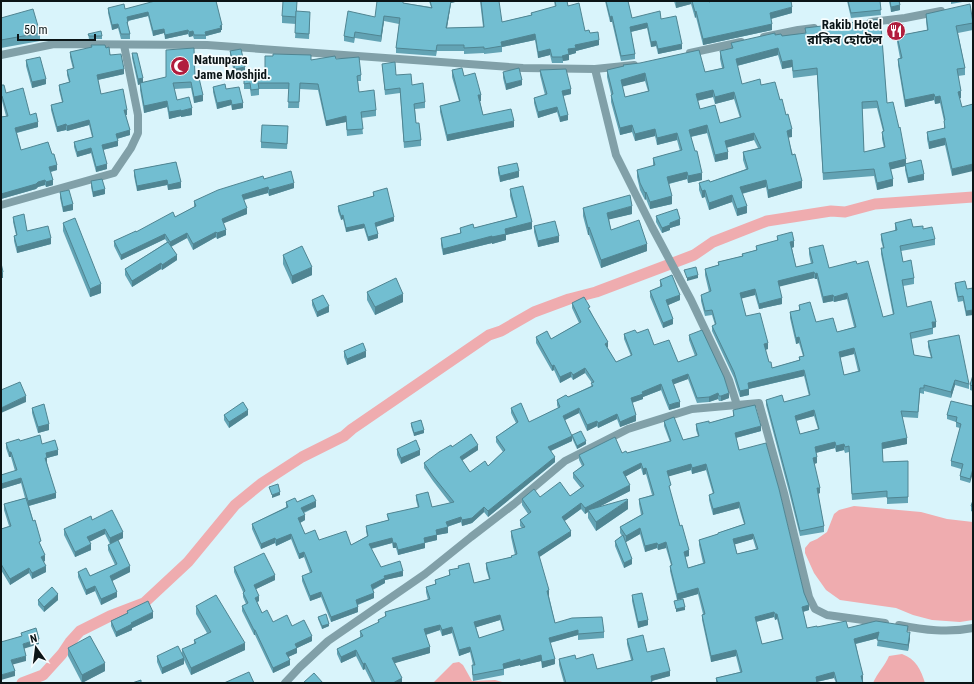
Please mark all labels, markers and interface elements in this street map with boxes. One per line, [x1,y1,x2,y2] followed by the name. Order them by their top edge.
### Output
[18,16,95,42] scale bar
[806,17,882,47] place label: Rakib Hotel রাকিব হোটেল
[885,20,907,42] restaurant icon: Rakib Hotel রাকিব হোটেল
[24,23,48,37] text: 50 m
[194,52,271,82] place label: Natunpara Jame Moshjid.
[169,55,191,77] mosque icon: Natunpara Jame Moshjid.
[16,628,56,668] north arrow
[29,632,39,646] text: N

